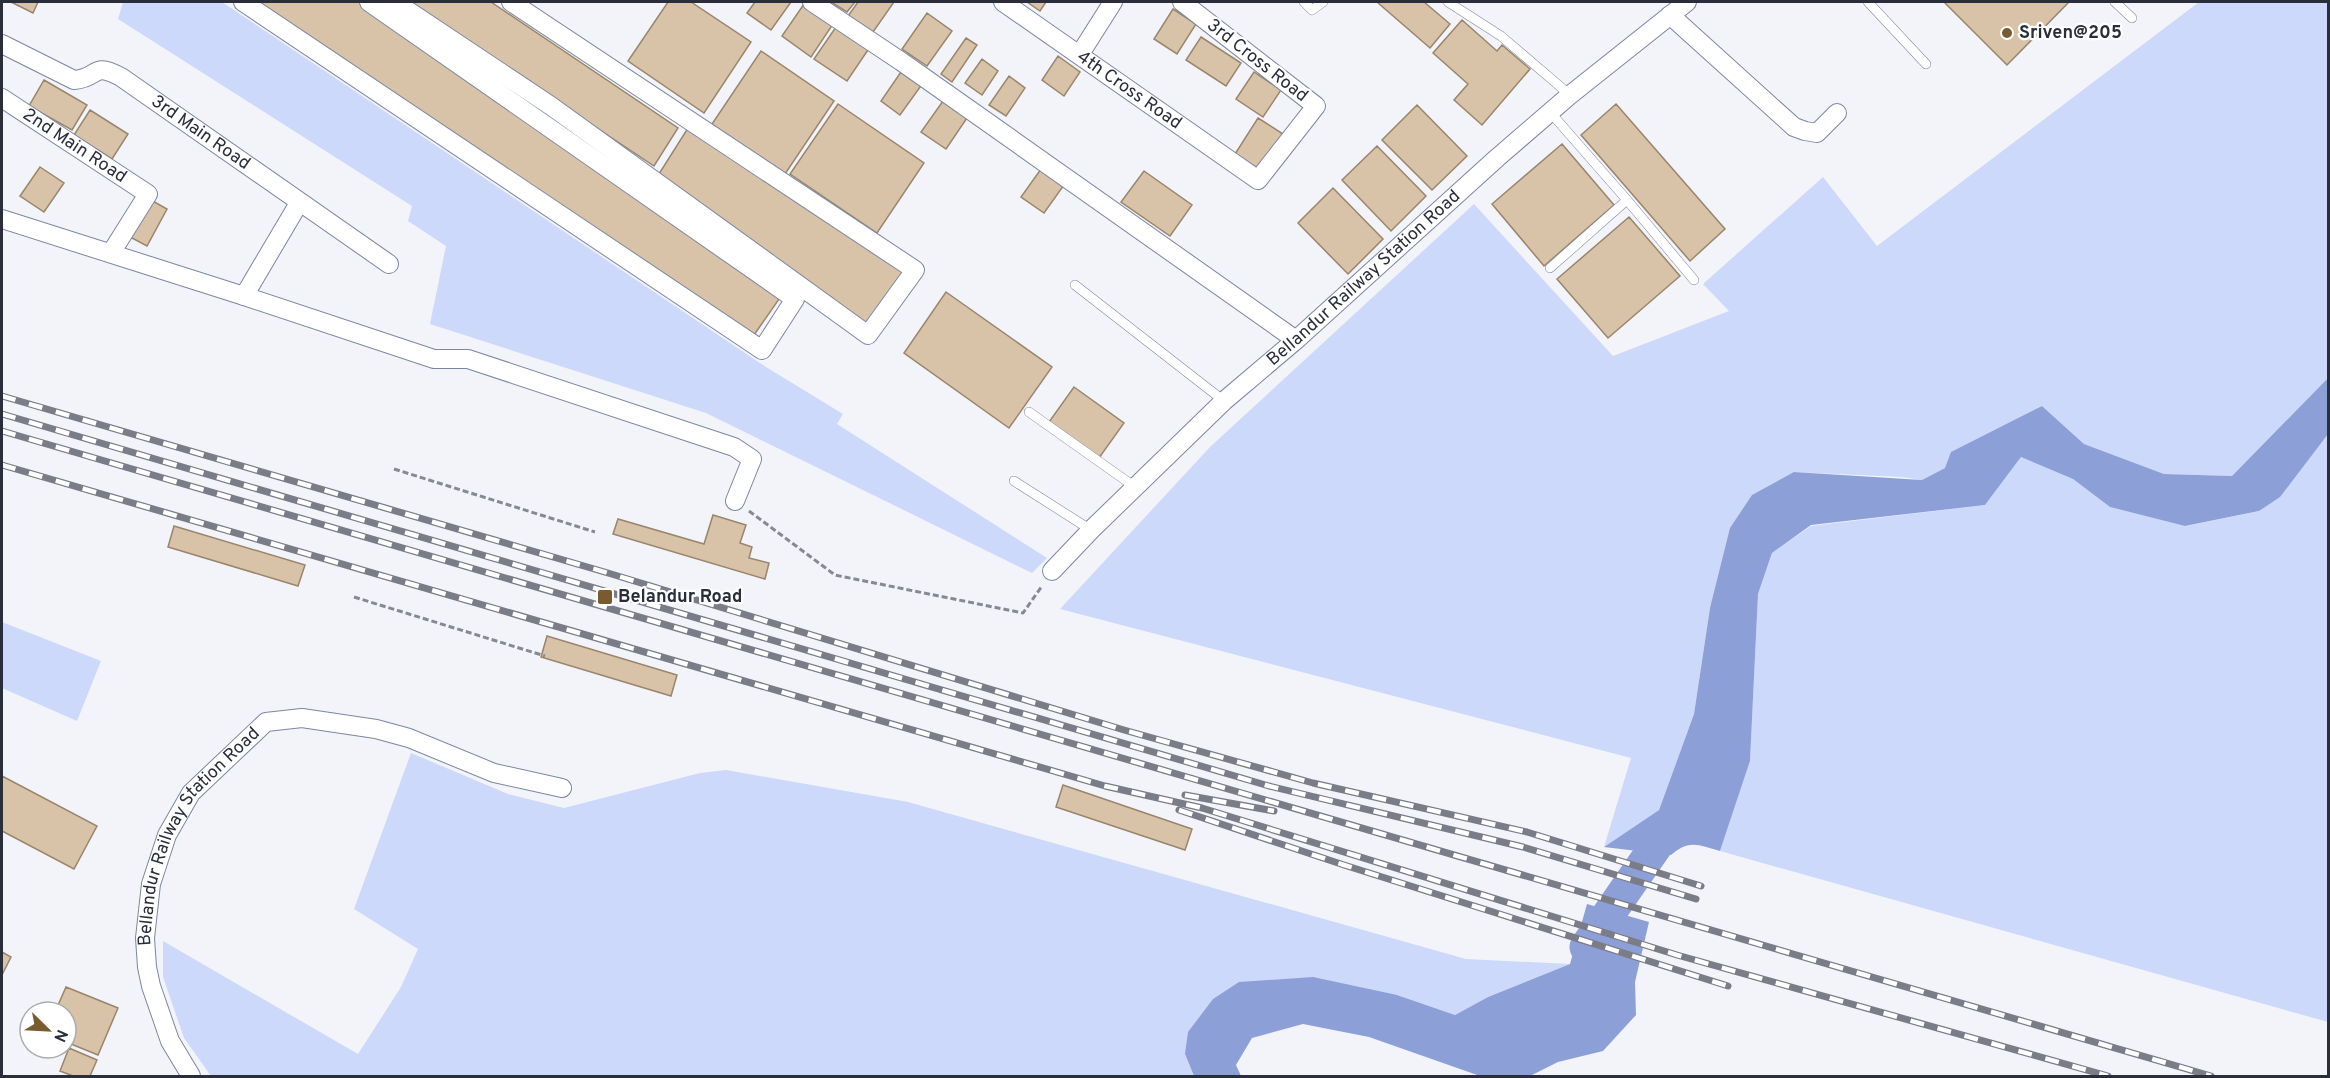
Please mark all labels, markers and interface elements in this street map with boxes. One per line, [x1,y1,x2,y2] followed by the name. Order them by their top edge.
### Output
[1202,14,1312,108] street label: 3rd Cross Road
[2019,22,2122,45] place label: Sriven@205
[2000,26,2014,40] marker: Sriven@205
[1072,46,1186,135] street label: 4th Cross Road
[147,90,255,175] street label: 3rd Main Road
[18,103,131,188] street label: 2nd Main Road
[1262,185,1465,371] street label: Bellandur Railway Station Road
[618,586,742,609] place label: Belandur Road
[596,588,614,606] marker: Belandur Road
[133,722,265,947] street label: Bellandur Railway Station Road
[18,1000,78,1060] north arrow
[48,1026,71,1045] text: N

